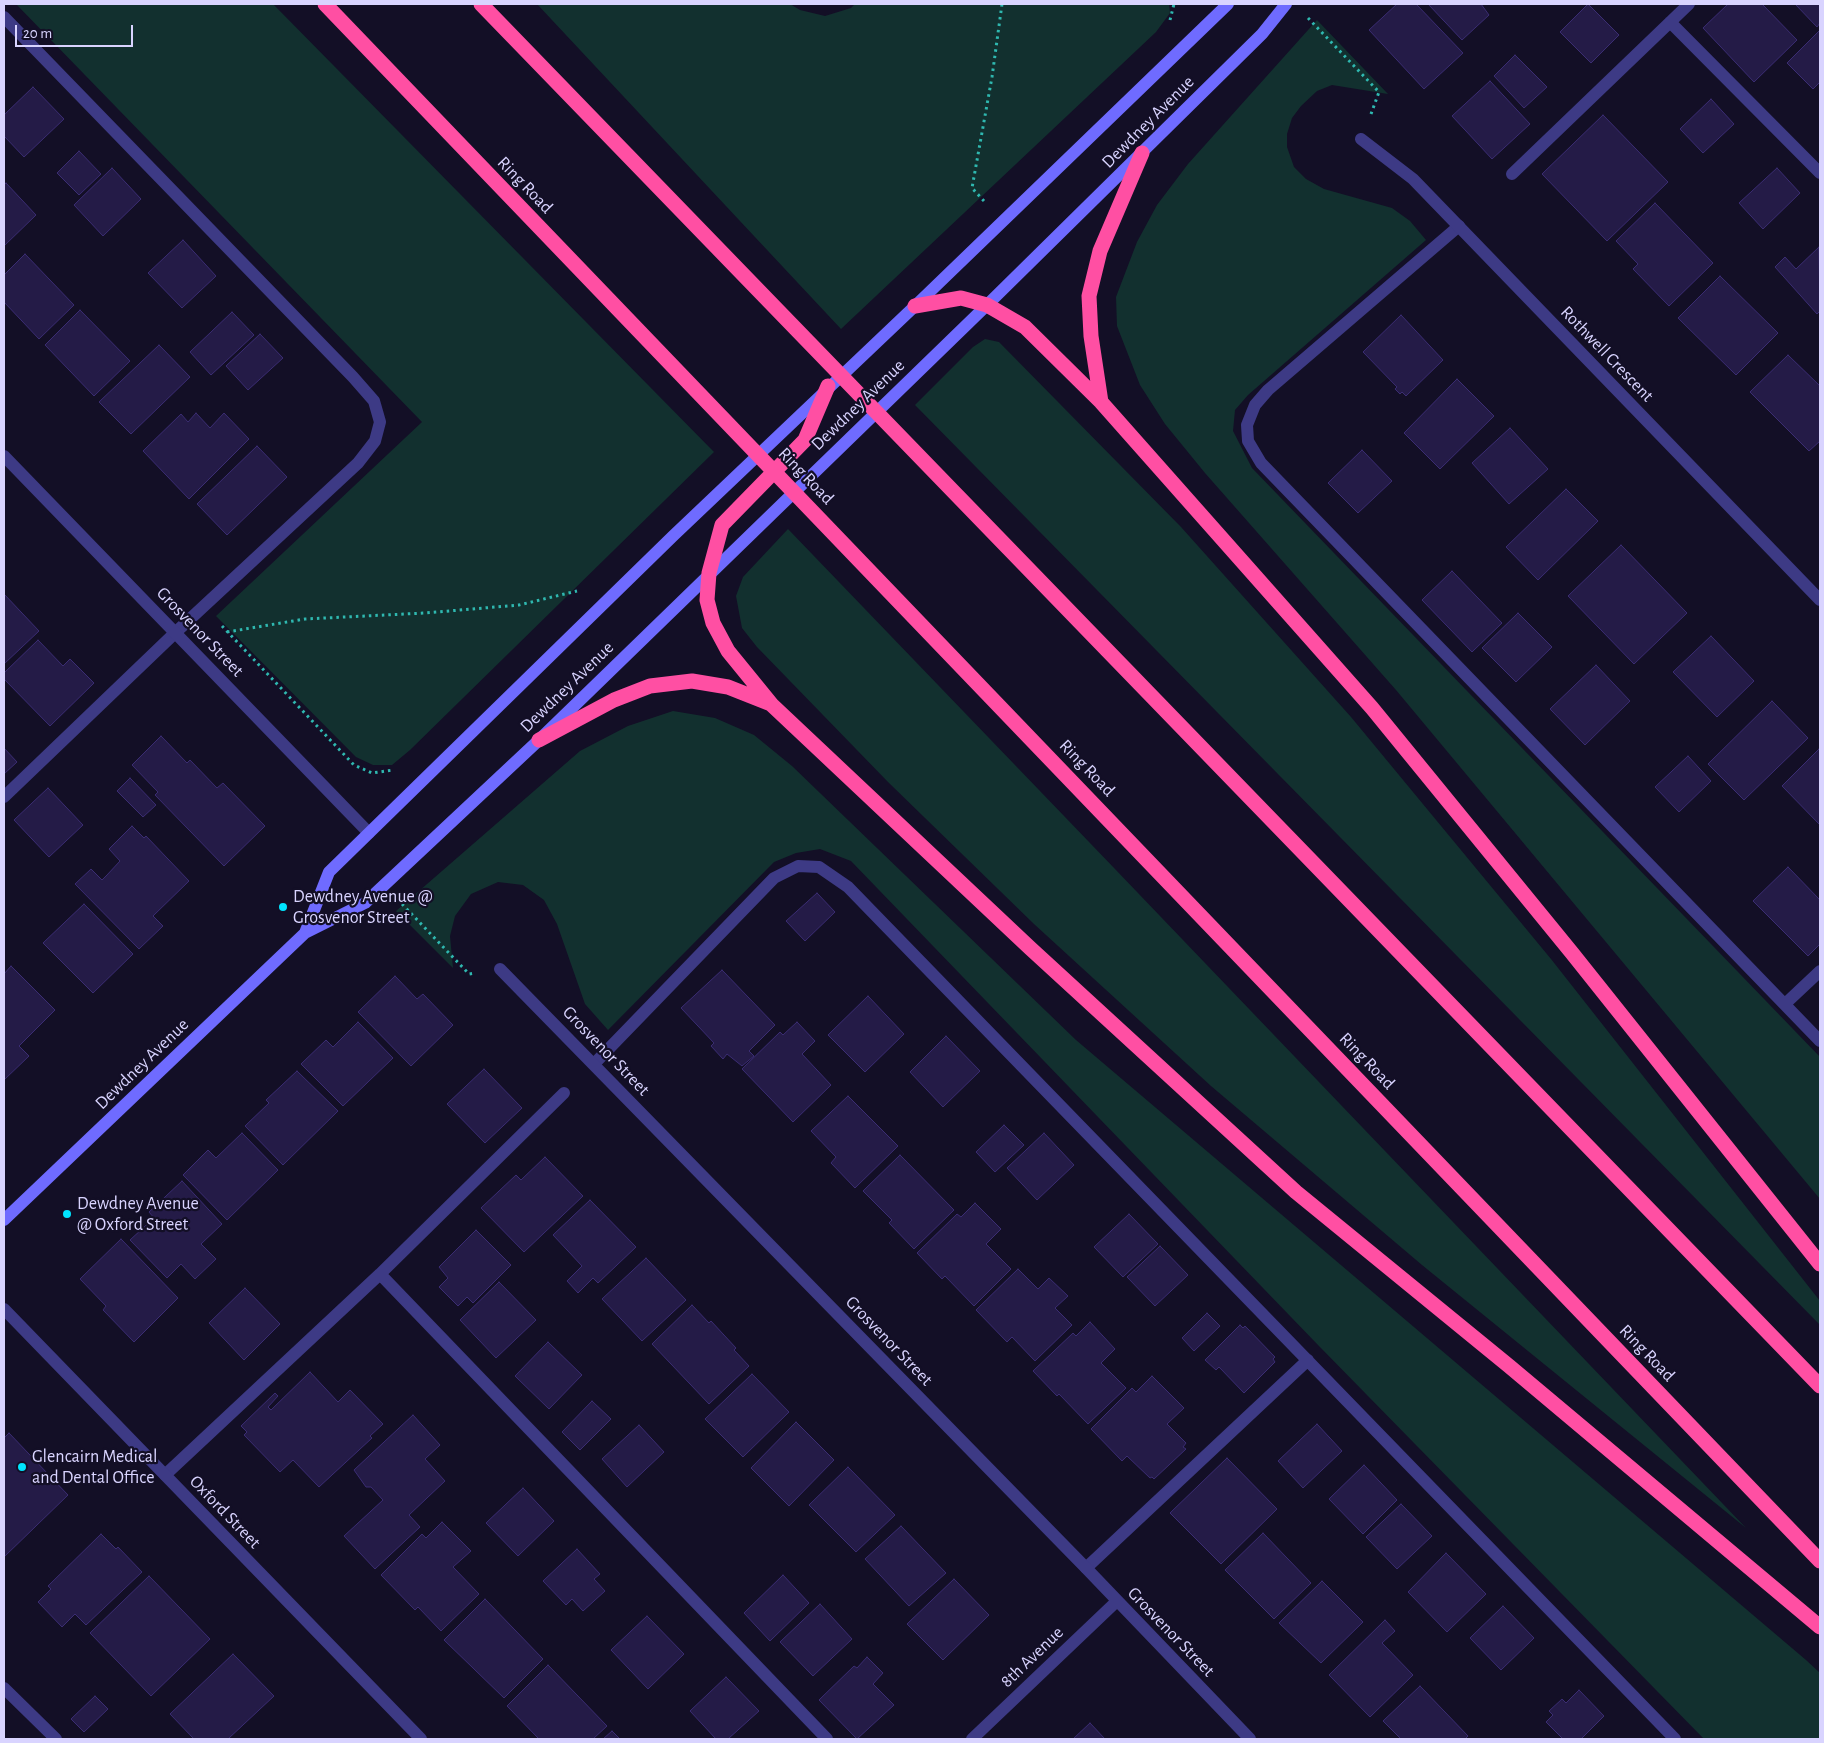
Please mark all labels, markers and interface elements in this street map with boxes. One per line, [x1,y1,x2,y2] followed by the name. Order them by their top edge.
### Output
[18,15,135,47] scale bar
[23,26,52,41] text: 20 m
[1097,71,1199,173] street label: Dewdney Avenue
[493,152,557,218] street label: Ring Road
[1556,302,1658,406] street label: Rothwell Crescent
[807,355,909,455] street label: Dewdney Avenue
[774,443,838,509] street label: Ring Road
[152,583,248,681] street label: Grosvenor Street
[516,637,618,737] street label: Dewdney Avenue
[1055,735,1119,801] street label: Ring Road
[293,886,433,929] place label: Dewdney Avenue @ Grosvenor Street
[277,901,289,913] marker: Dewdney Avenue @ Grosvenor Street
[558,1002,654,1100] street label: Grosvenor Street
[91,1014,193,1114] street label: Dewdney Avenue
[1335,1028,1399,1094] street label: Ring Road
[77,1193,199,1236] place label: Dewdney Avenue @ Oxford Street
[61,1208,73,1220] marker: Dewdney Avenue @ Oxford Street
[841,1292,937,1390] street label: Grosvenor Street
[1615,1320,1679,1386] street label: Ring Road
[32,1446,157,1488] place label: Glencairn Medical and Dental Office
[16,1461,28,1473] marker: Glencairn Medical and Dental Office
[185,1471,265,1553] street label: Oxford Street
[1123,1583,1219,1681] street label: Grosvenor Street
[996,1622,1068,1692] street label: 8th Avenue

